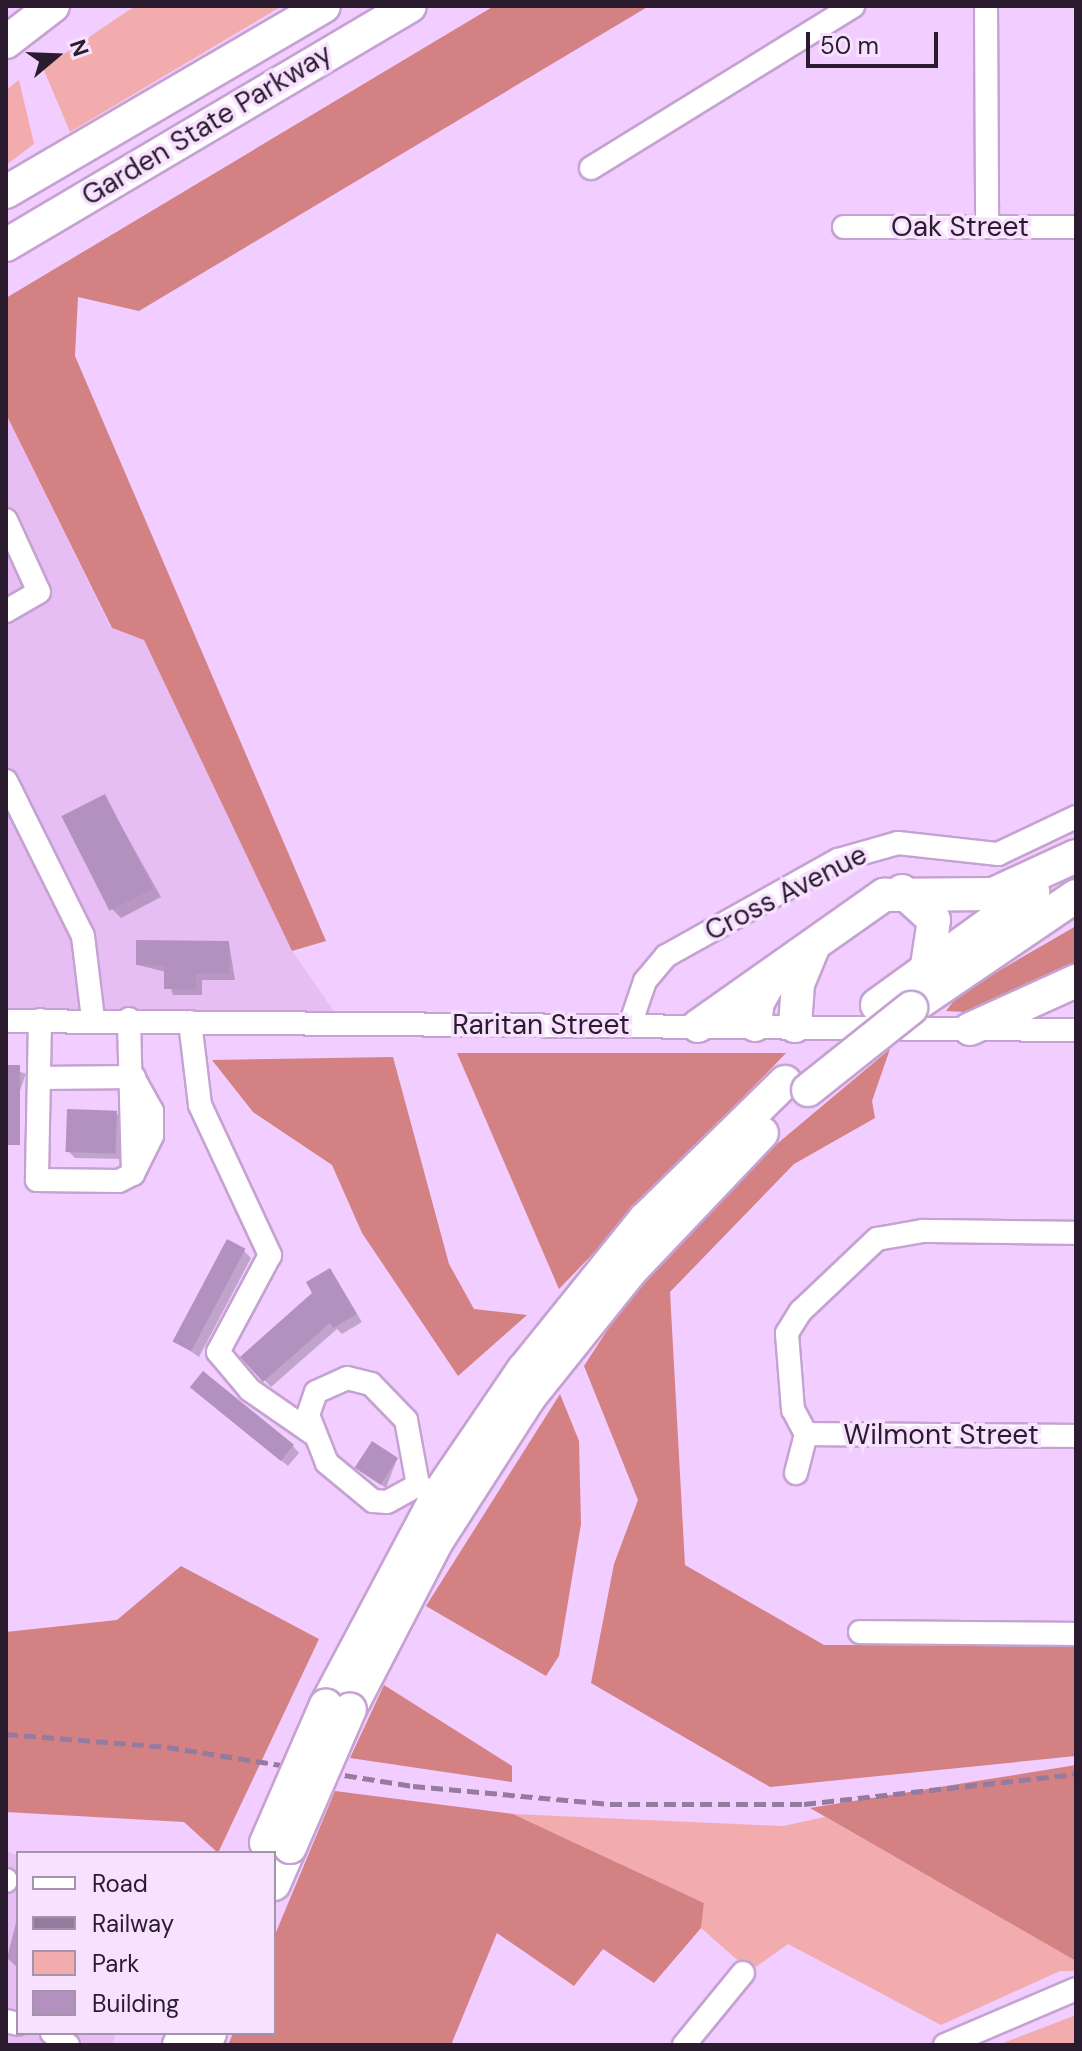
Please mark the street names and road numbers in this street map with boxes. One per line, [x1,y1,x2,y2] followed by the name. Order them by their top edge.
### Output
[76,37,338,213] street label: Garden State Parkway
[891,210,1029,244] street label: Oak Street
[699,838,873,948] street label: Cross Avenue
[452,1008,630,1042] street label: Raritan Street
[843,1418,1039,1452] street label: Wilmont Street

